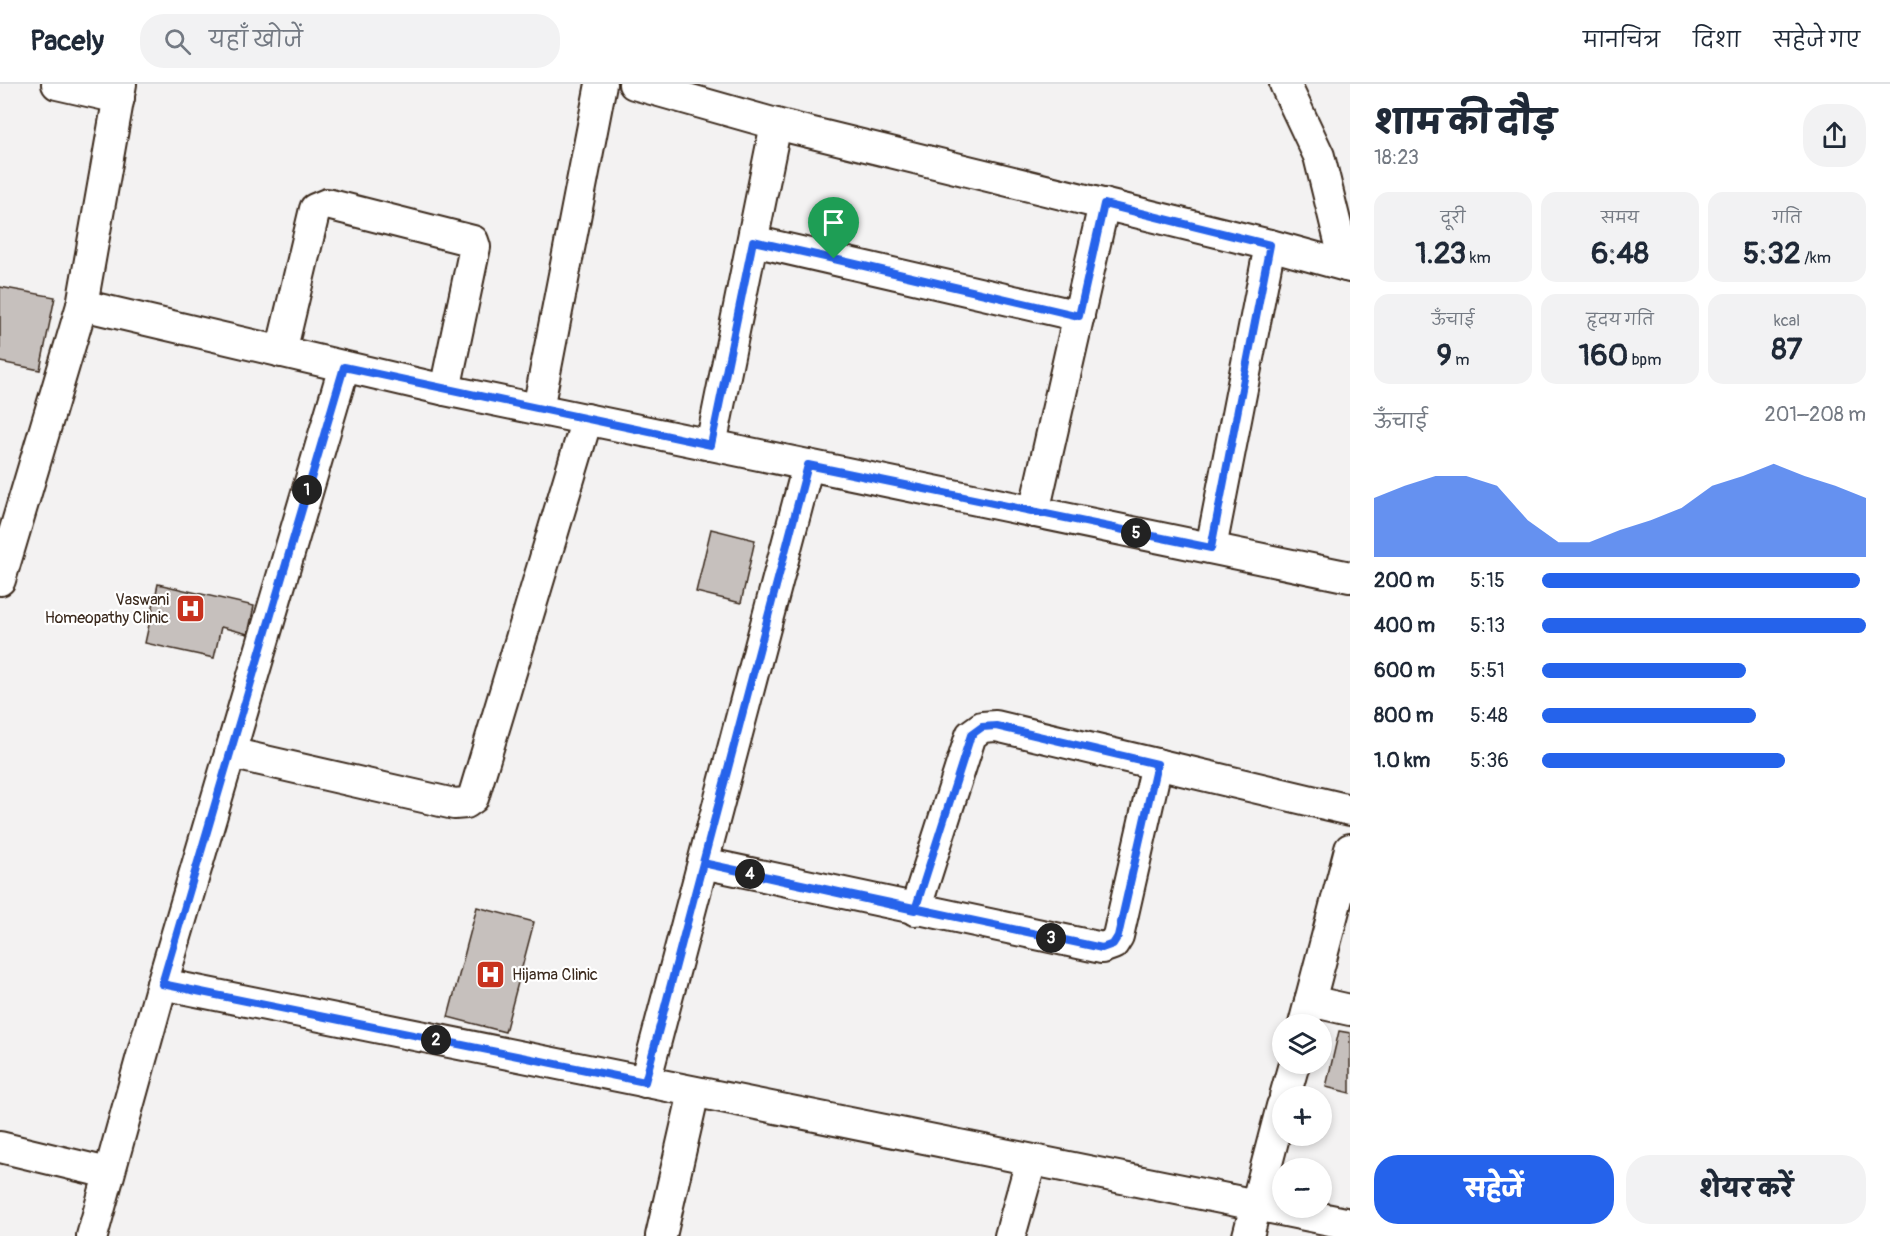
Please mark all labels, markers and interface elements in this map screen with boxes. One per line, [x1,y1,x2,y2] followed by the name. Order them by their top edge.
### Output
[140,14,560,68] search box
[30,24,104,59] text: Pacely
[161,25,194,58] icon: search
[209,26,303,54] text: यहाँ खोजें
[1583,27,1660,54] text: मानचित्र
[1693,27,1741,54] text: दिशा
[1774,27,1860,54] text: सहेजे गए
[1374,102,1556,143] text: शाम की दौड़
[1803,104,1866,167] button: share
[1374,145,1419,170] text: 18:23
[808,197,859,259] pin
[817,206,850,239] icon: arrive
[1440,208,1466,228] text: दूरी
[1601,208,1639,228] text: समय
[1772,208,1802,228] text: गति
[1415,235,1466,272] text: 1.23
[1591,235,1649,272] text: 6:48
[1743,235,1801,272] text: 5:32
[1466,248,1491,268] text: km
[1801,248,1831,268] text: /km
[1432,310,1474,330] text: ऊँचाई
[1586,310,1654,330] text: हृदय गति
[1774,311,1800,331] text: kcal
[1772,331,1803,368] text: 87
[1436,337,1452,374] text: 9
[1579,337,1628,374] text: 160
[1452,350,1470,370] text: m
[1628,350,1661,370] text: bpm
[1765,402,1866,427] text: 201–208 m
[1374,409,1428,434] text: ऊँचाई
[292,475,322,505] pin: 1
[304,480,310,500] text: 1
[1121,518,1151,548] pin: 5
[1132,523,1140,543] text: 5
[1374,568,1435,593] text: 200 m
[1470,568,1505,593] text: 5:15
[45,590,169,628] place label: Vaswani Homeopathy Clinic
[174,593,206,625] hospital icon: Vaswani Homeopathy Clinic
[1374,613,1435,638] text: 400 m
[1470,613,1505,638] text: 5:13
[1374,658,1435,683] text: 600 m
[1470,658,1505,683] text: 5:51
[1374,703,1434,728] text: 800 m
[1470,703,1508,728] text: 5:48
[1374,748,1430,773] text: 1.0 km
[1470,748,1509,773] text: 5:36
[735,859,765,889] pin: 4
[745,864,755,884] text: 4
[1036,923,1066,953] pin: 3
[1047,928,1055,948] text: 3
[475,959,507,991] hospital icon: Hijama Clinic
[512,965,598,985] place label: Hijama Clinic
[1272,1014,1332,1218] map controls
[1272,1014,1332,1074] button: layers
[421,1025,451,1055] pin: 2
[432,1030,440,1050] text: 2
[1272,1086,1332,1146] button: +
[1374,1155,1614,1224] button: सहेजें
[1626,1155,1866,1224] button: शेयर करें
[1272,1158,1332,1218] button: −

